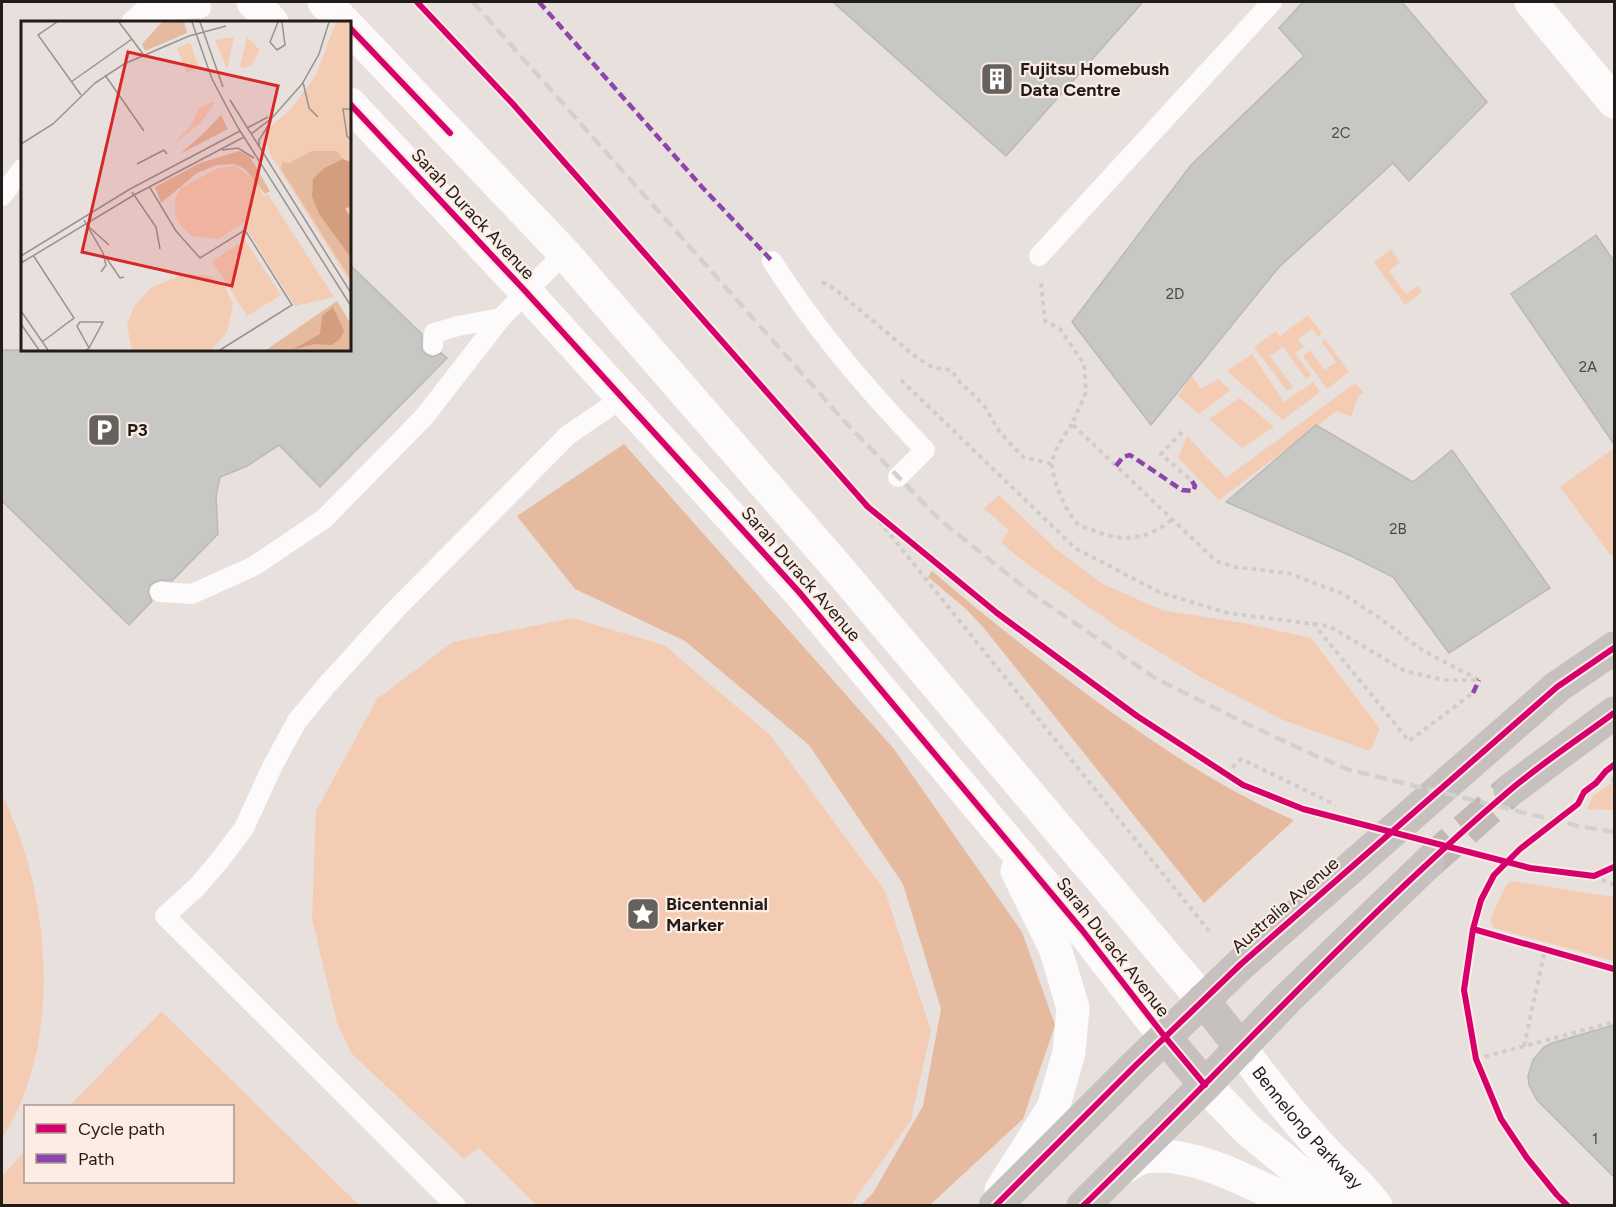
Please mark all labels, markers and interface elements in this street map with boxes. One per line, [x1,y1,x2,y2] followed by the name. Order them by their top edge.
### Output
[21,21,351,351] inset map
[1020,58,1169,101] place label: Fujitsu Homebush Data Centre
[979,61,1015,97] building icon: Fujitsu Homebush Data Centre
[1331,124,1351,142] house number: 2C
[406,144,540,284] street label: Sarah Durack Avenue
[1166,285,1184,303] house number: 2D
[1579,358,1597,376] house number: 2A
[86,412,122,448] parking icon: P3
[127,419,148,441] place label: P3
[736,502,866,646] street label: Sarah Durack Avenue
[1389,520,1407,538] house number: 2B
[1227,852,1343,958] street label: Australia Avenue
[1052,873,1175,1021] street label: Sarah Durack Avenue
[666,893,768,936] place label: Bicentennial Marker
[625,896,661,932] place icon: Bicentennial Marker
[1247,1062,1368,1194] street label: Bennelong Parkway
[24,1105,234,1183] legend
[78,1118,165,1140] text: Cycle path
[1592,1130,1598,1148] house number: 1
[78,1148,114,1170] text: Path

